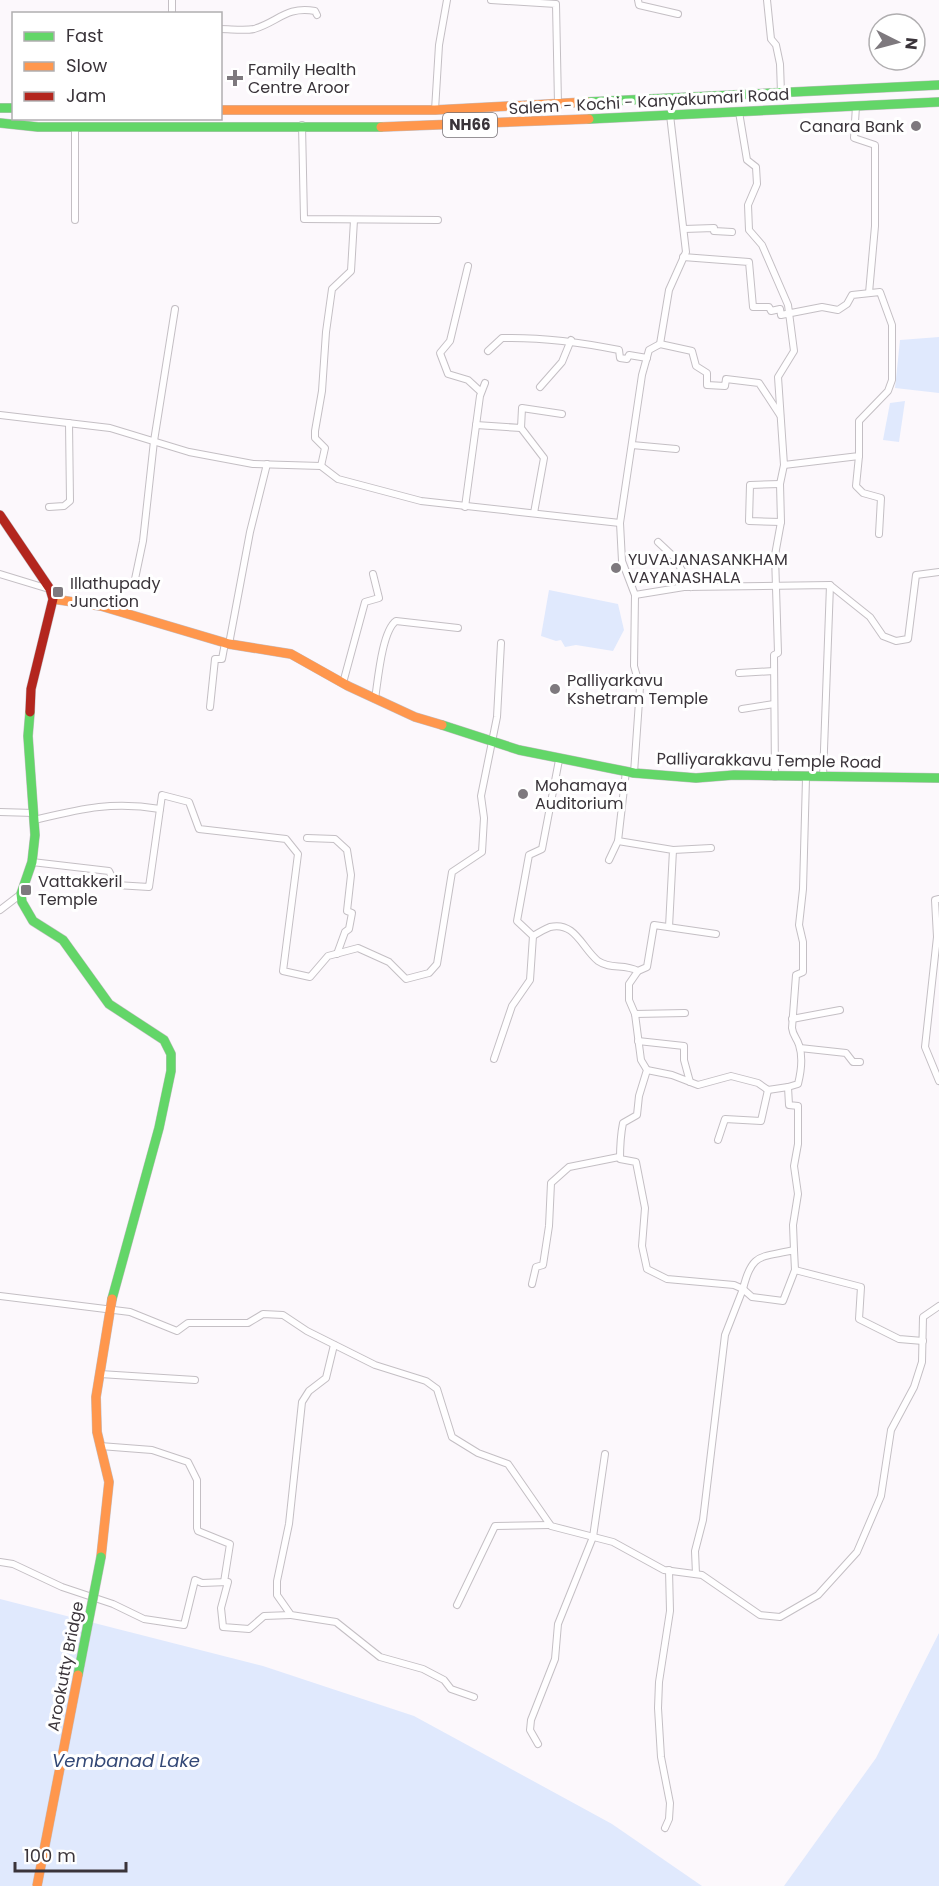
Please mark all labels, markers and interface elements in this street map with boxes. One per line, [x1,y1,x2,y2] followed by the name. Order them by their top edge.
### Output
[12,12,222,120] legend
[867,12,927,72] north arrow
[66,23,103,48] text: Fast
[899,36,923,51] text: N
[66,53,108,78] text: Slow
[248,58,356,99] place label: Family Health Centre Aroor
[226,69,244,87] marker: Family Health Centre Aroor
[66,83,106,108] text: Jam
[508,83,790,120] street label: Salem - Kochi - Kanyakumari Road
[443,113,497,137] road number: NH66
[800,115,905,138] place label: Canara Bank
[909,119,923,133] marker: Canara Bank
[628,548,788,589] place label: YUVAJANASANKHAM VAYANASHALA
[609,561,623,575] marker: YUVAJANASANKHAM VAYANASHALA
[70,572,160,613] place label: Illathupady Junction
[51,585,65,599] marker: Illathupady Junction
[567,669,708,710] place label: Palliyarkavu Kshetram Temple
[548,682,562,696] marker: Palliyarkavu Kshetram Temple
[656,747,882,774] street label: Palliyarakkavu Temple Road
[535,774,627,815] place label: Mohamaya Auditorium
[516,787,530,801] marker: Mohamaya Auditorium
[38,870,122,911] place label: Vattakkeril Temple
[19,883,33,897] marker: Vattakkeril Temple
[42,1599,89,1733] street label: Arookutty Bridge
[52,1748,200,1773] water label: Vembanad Lake
[15,1835,126,1873] scale bar
[24,1843,76,1868] text: 100 m

